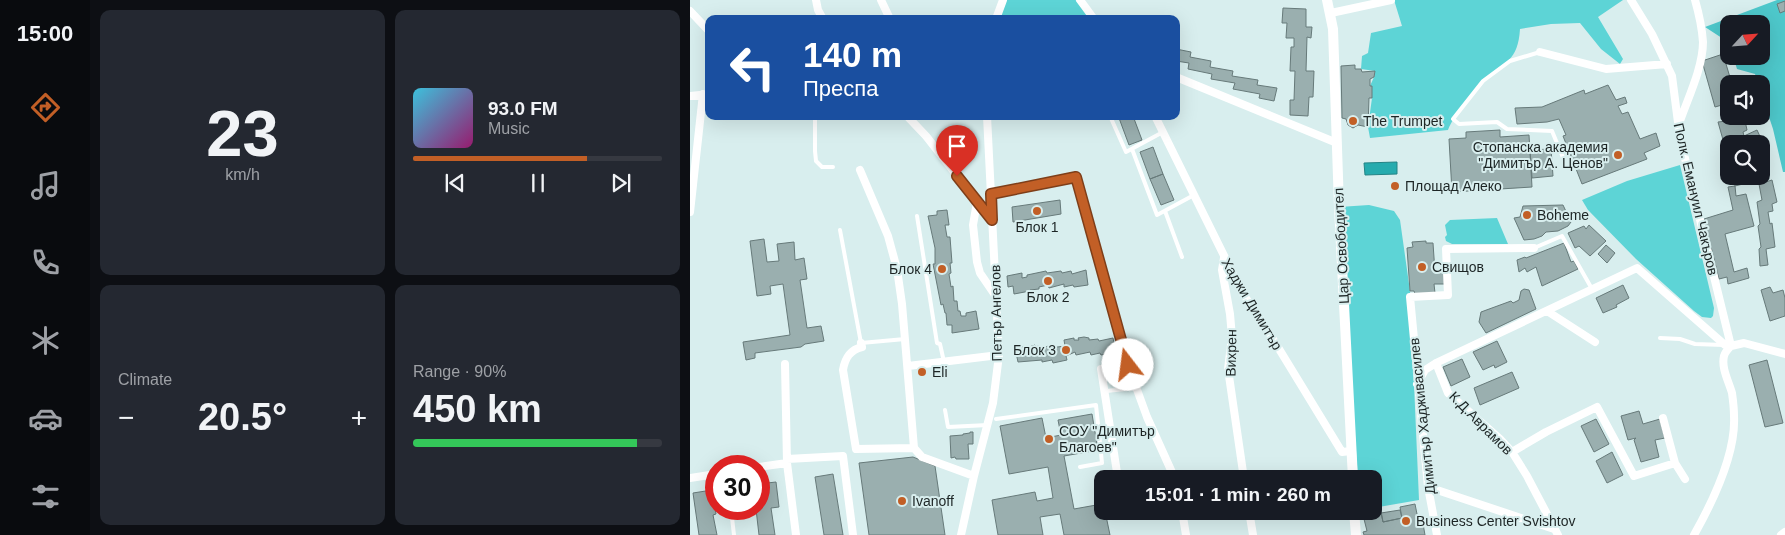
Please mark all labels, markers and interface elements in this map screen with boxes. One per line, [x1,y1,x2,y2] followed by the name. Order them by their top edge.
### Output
[1720,15,1770,65] north arrow
[1720,15,1770,185] map controls
[17,21,73,46] text: 15:00
[720,35,785,100] icon: left
[803,35,902,74] text: 140 m
[1720,75,1770,125] button: sound
[803,76,878,101] text: Преспа
[28,90,63,125] icon: directions
[206,97,279,170] text: 23
[488,98,558,119] text: 93.0 FM
[1363,113,1442,129] place label: The Trumpet
[1347,115,1359,127] marker: The Trumpet
[488,120,530,137] text: Music
[1671,121,1721,277] street label: Полк. Емануил Чакъров
[936,125,978,176] pin
[943,132,971,160] icon: arrive
[1720,135,1770,185] button: search
[1473,139,1608,171] place label: Стопанска академия "Димитър А. Ценов"
[1612,149,1624,161] marker: Стопанска академия "Димитър А. Ценов"
[225,166,260,183] text: km/h
[28,168,63,203] icon: music
[441,169,469,197] icon: previous
[524,169,552,197] icon: pause
[607,169,635,197] icon: next
[1405,178,1502,194] place label: Площад Алеко
[1389,180,1401,192] marker: Площад Алеко
[1330,187,1352,305] street label: Цар Освободител
[1031,205,1043,217] marker: Блок 1
[1537,207,1589,223] place label: Boheme
[1521,209,1533,221] marker: Boheme
[1016,219,1059,235] place label: Блок 1
[28,245,63,280] icon: phone
[1218,255,1286,353] street label: Хаджи Димитър
[1432,259,1484,275] place label: Свищов
[889,261,932,277] place label: Блок 4
[1416,261,1428,273] marker: Свищов
[936,263,948,275] marker: Блок 4
[987,264,1005,362] street label: Петър Ангелов
[1042,275,1054,287] marker: Блок 2
[1027,289,1070,305] place label: Блок 2
[28,323,63,358] icon: climate
[1223,329,1239,377] street label: Вихрен
[1406,337,1438,495] street label: Димитър Хадживасилев
[1101,338,1153,390] position arrow
[1013,342,1056,358] place label: Блок 3
[1060,344,1072,356] marker: Блок 3
[413,363,506,380] text: Range · 90%
[932,364,948,380] place label: Eli
[916,366,928,378] marker: Eli
[118,371,172,388] text: Climate
[413,388,542,430] text: 450 km
[1446,388,1516,458] street label: К.Д.Аврамов
[198,396,287,438] text: 20.5°
[28,401,63,436] icon: car
[118,402,134,433] text: −
[351,402,367,433] text: +
[1059,423,1155,455] place label: СОУ "Димитър Благоев"
[1043,433,1055,445] marker: СОУ "Димитър Благоев"
[705,455,770,520] speed limit sign: 30
[28,479,63,514] icon: filters
[1145,484,1331,505] text: 15:01 · 1 min · 260 m
[912,493,954,509] place label: Ivanoff
[896,495,908,507] marker: Ivanoff
[1416,513,1576,529] place label: Business Center Svishtov
[1400,515,1412,527] marker: Business Center Svishtov

